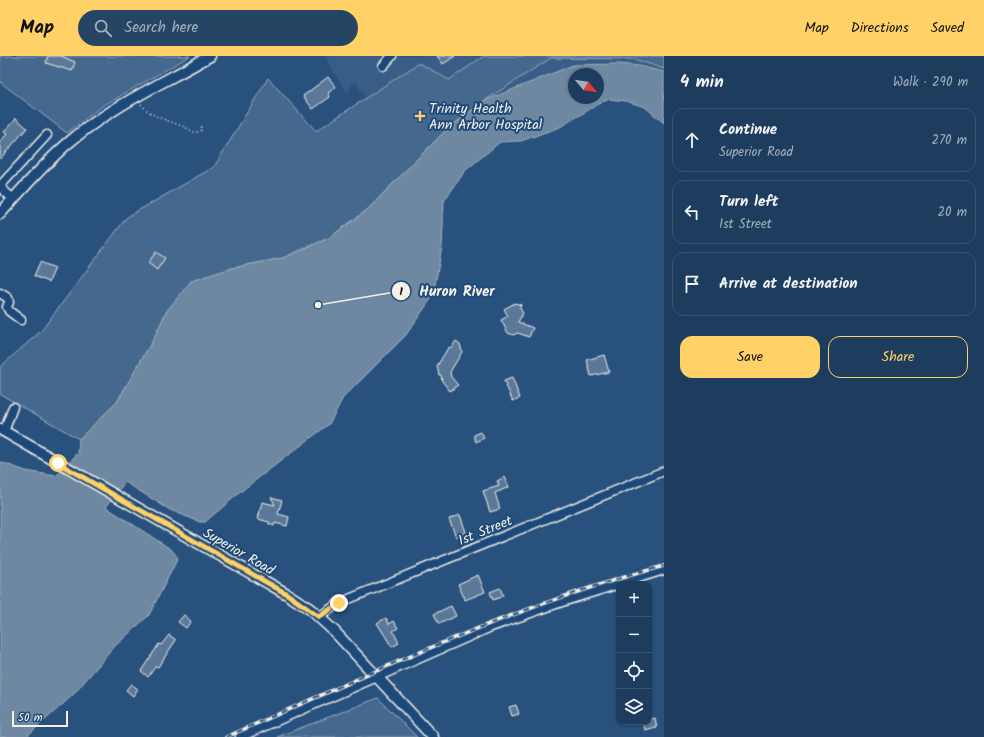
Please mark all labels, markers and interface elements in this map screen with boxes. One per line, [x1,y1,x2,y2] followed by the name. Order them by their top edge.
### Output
[78,10,358,46] search box
[20,13,54,43] text: Map
[124,16,198,40] text: Search here
[92,17,114,39] icon: search
[804,17,829,39] text: Map
[851,17,909,39] text: Directions
[931,17,964,39] text: Saved
[568,68,604,104] north arrow
[680,69,724,96] text: 4 min
[893,72,968,93] text: Walk · 290 m
[429,98,543,136] place label: Trinity Health Ann Arbor Hospital
[414,110,426,122] marker: Trinity Health Ann Arbor Hospital
[719,118,777,142] text: Continue
[681,129,703,151] icon: ahead
[931,130,967,151] text: 270 m
[719,142,793,163] text: Superior Road
[719,190,779,214] text: Turn left
[681,201,703,223] icon: left
[937,202,967,223] text: 20 m
[719,214,772,235] text: 1st Street
[719,272,858,296] text: Arrive at destination
[681,273,703,295] icon: arrive
[391,277,502,304] callout: Huron River
[419,280,495,304] text: Huron River
[399,282,403,301] text: 1
[680,336,820,378] button: Save
[828,336,968,378] button: Share
[49,454,67,472] route start
[455,510,516,552] street label: 1st Street
[198,522,279,582] street label: Superior Road
[616,581,652,725] map controls
[616,581,652,617] button: +
[330,594,348,612] route end
[616,617,652,653] button: −
[616,653,652,689] button: locate
[616,689,652,725] button: layers
[12,709,68,728] scale bar
[18,709,43,727] text: 50 m

